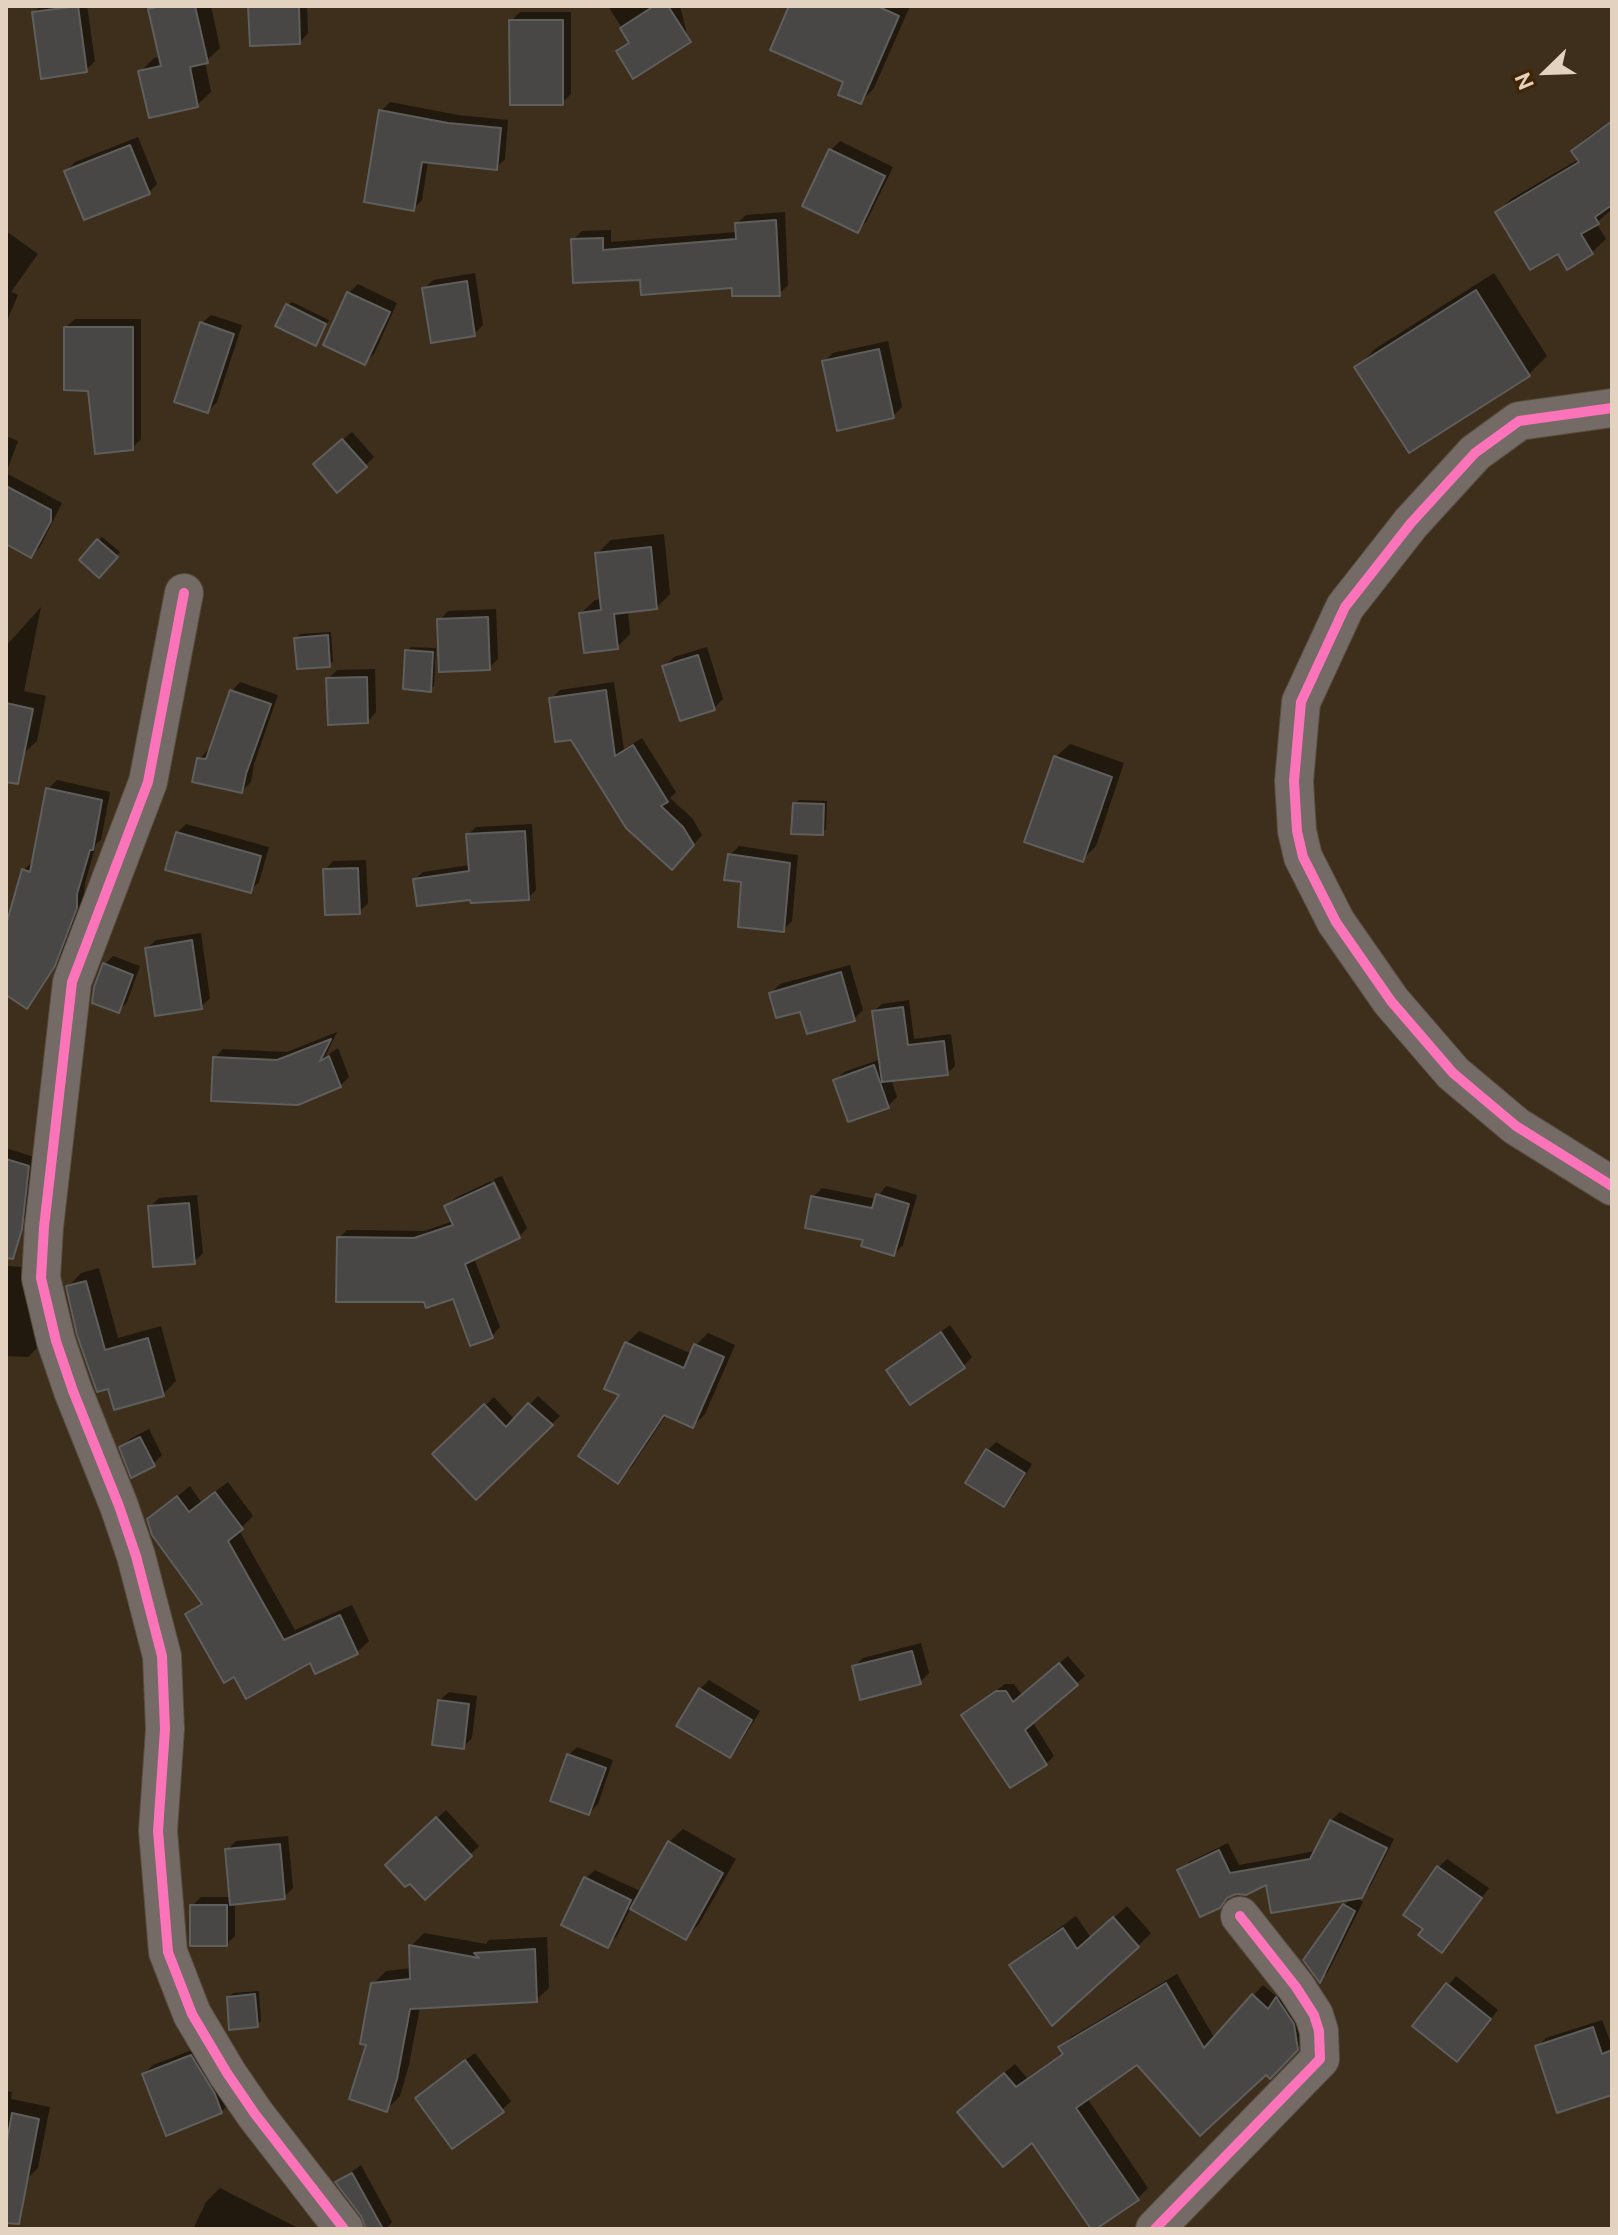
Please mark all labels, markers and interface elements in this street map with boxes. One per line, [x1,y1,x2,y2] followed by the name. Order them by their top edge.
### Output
[1506,32,1586,112] north arrow
[1509,69,1538,94] text: N

